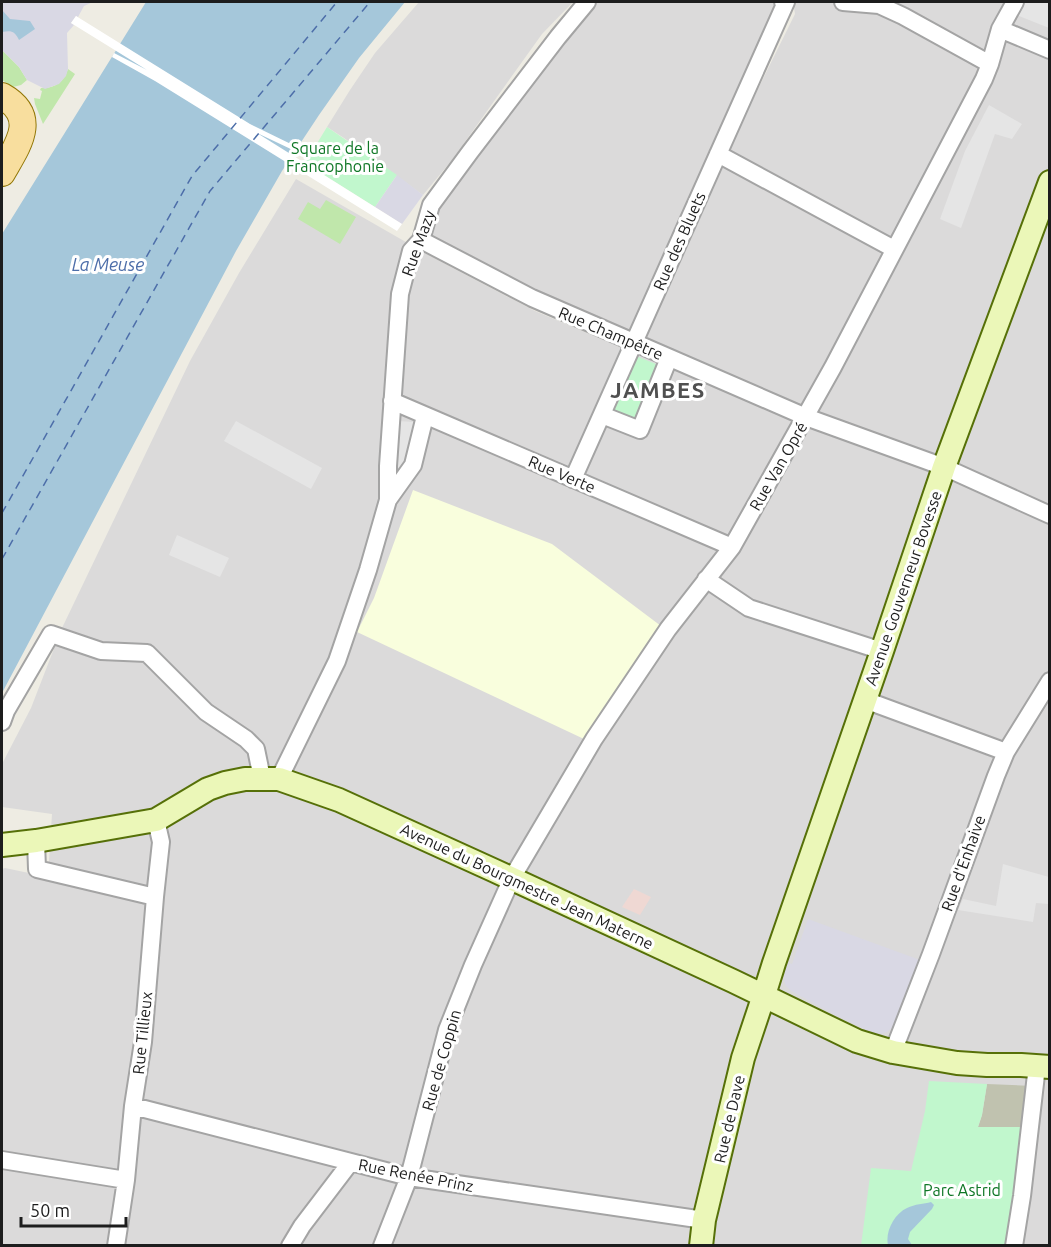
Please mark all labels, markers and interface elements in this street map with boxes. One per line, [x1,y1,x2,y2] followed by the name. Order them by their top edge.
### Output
[286,139,384,175] park label: Square de la Francophonie
[649,189,709,293] street label: Rue des Bluets
[398,207,438,278] street label: Rue Mazy
[72,254,144,274] water label: La Meuse
[556,303,666,363] street label: Rue Champêtre
[610,377,706,402] district label: JAMBES
[745,419,811,513] street label: Rue Van Opré
[526,452,598,496] street label: Rue Verte
[861,488,945,688] street label: Avenue Gouverneur Bovesse
[937,813,989,913] street label: Rue d'Enhaive
[398,819,656,953] street label: Avenue du Bourgmestre Jean Materne
[129,991,155,1075] street label: Rue Tillieux
[418,1007,464,1113] street label: Rue de Coppin
[710,1073,748,1165] street label: Rue de Dave
[357,1155,475,1195] street label: Rue Renée Prinz
[923,1181,1001,1199] park label: Parc Astrid
[21,1190,126,1228] scale bar
[30,1200,70,1220] text: 50 m

